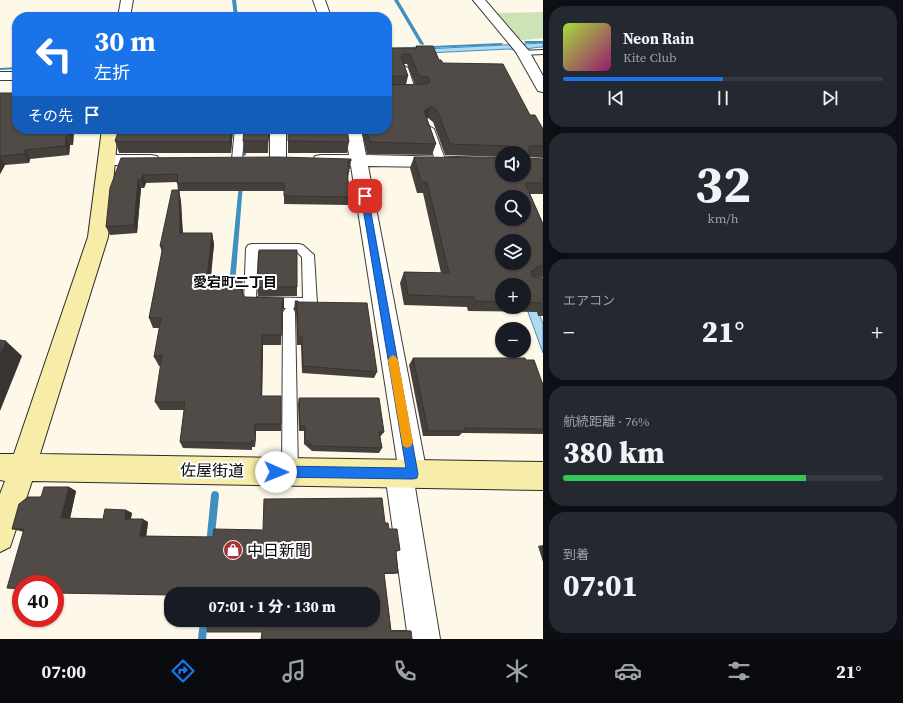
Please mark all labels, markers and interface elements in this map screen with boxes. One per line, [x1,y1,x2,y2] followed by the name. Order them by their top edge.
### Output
[94,22,156,60] text: 30 m
[28,28,80,80] icon: left
[623,28,694,49] text: Neon Rain
[623,49,676,66] text: Kite Club
[94,60,130,85] text: 左折
[605,87,627,109] icon: previous
[712,87,734,109] icon: pause
[819,87,841,109] icon: next
[81,104,103,126] icon: arrive
[28,105,73,126] text: その先
[495,146,531,358] map controls
[495,146,531,182] button: sound
[695,148,751,219] text: 32
[348,179,382,213] pin
[354,185,376,207] icon: arrive
[495,190,531,226] button: search
[708,210,738,227] text: km/h
[495,234,531,270] button: layers
[193,272,277,292] district label: 愛宕町二丁目
[495,278,531,314] button: +
[563,292,615,309] text: エアコン
[702,311,744,352] text: 21°
[563,317,575,347] text: −
[871,317,883,347] text: +
[495,322,531,358] button: −
[563,413,649,430] text: 航続距離 · 76%
[563,432,664,473] text: 380 km
[255,451,297,493] position arrow
[180,458,244,482] street label: 佐屋街道
[222,539,244,561] shop icon: 中日新聞
[247,539,311,561] place label: 中日新聞
[563,546,589,563] text: 到着
[563,565,638,606] text: 07:01
[12,575,64,627] speed limit sign: 40
[208,596,336,617] text: 07:01 · 1 分 · 130 m
[169,657,197,685] icon: directions
[280,657,308,685] icon: music
[391,657,419,685] icon: phone
[503,657,531,685] icon: climate
[614,657,642,685] icon: car
[725,657,753,685] icon: filters
[42,659,86,684] text: 07:00
[836,659,861,684] text: 21°

